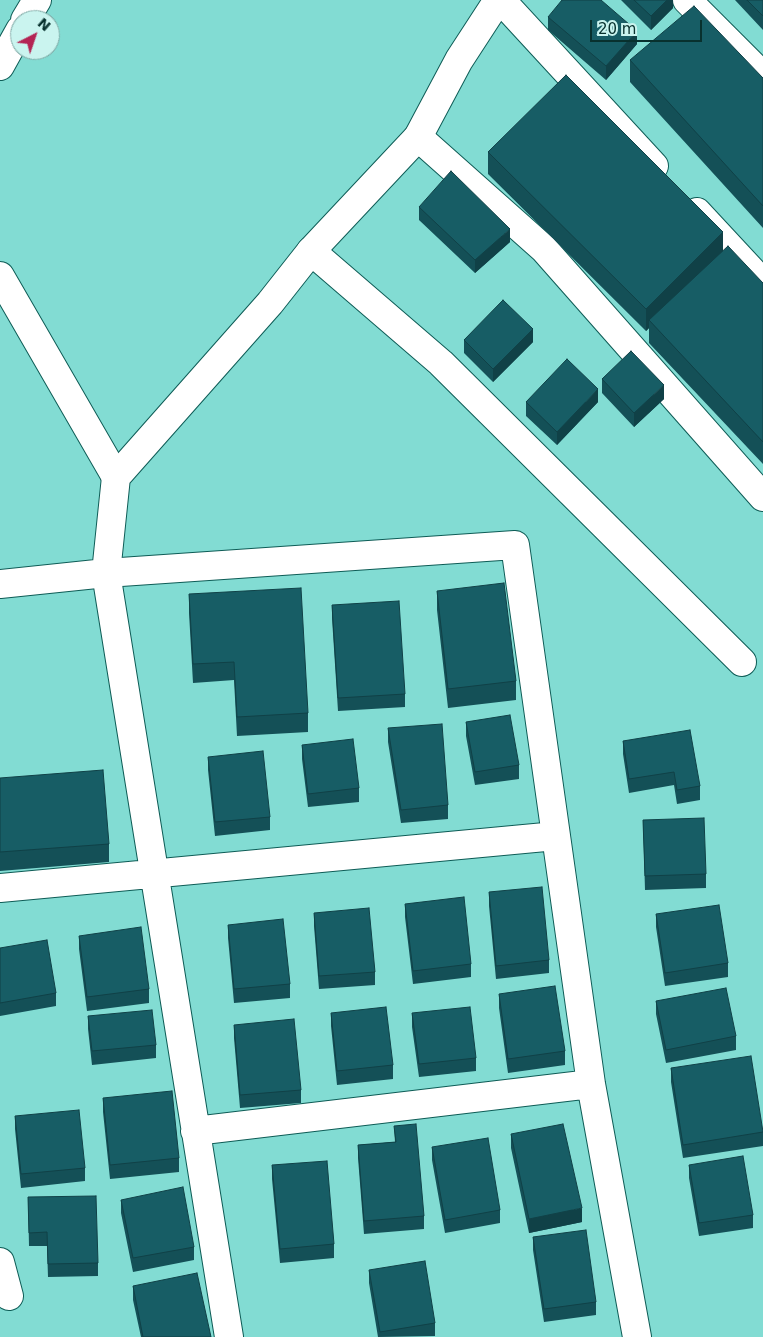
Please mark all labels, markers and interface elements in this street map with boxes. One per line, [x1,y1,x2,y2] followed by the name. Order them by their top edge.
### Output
[10,10,60,60] north arrow
[593,10,706,42] scale bar
[35,15,54,34] text: N
[598,20,636,38] text: 20 m

